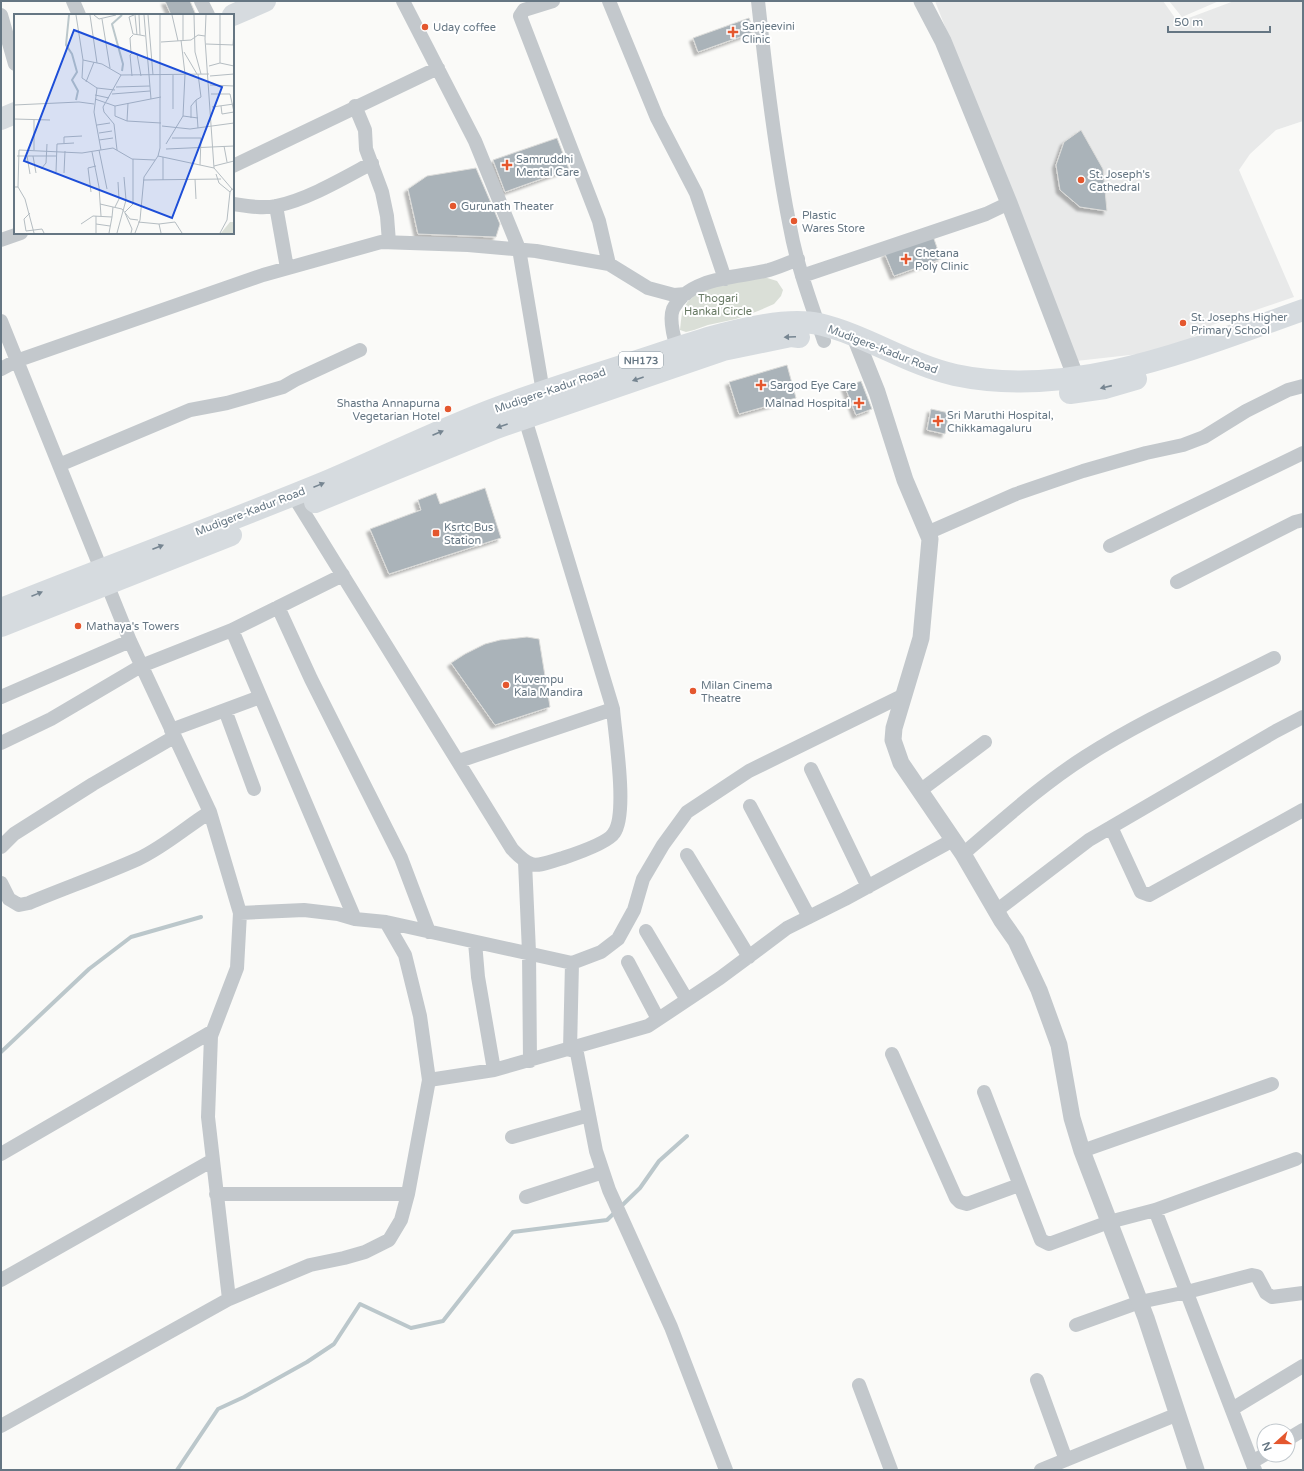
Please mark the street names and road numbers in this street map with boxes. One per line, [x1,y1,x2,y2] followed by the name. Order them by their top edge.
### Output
[826,322,940,376] street label: Mudigere-Kadur Road
[619,352,663,368] road number: NH173
[493,365,608,416] street label: Mudigere-Kadur Road
[193,484,307,538] street label: Mudigere-Kadur Road

